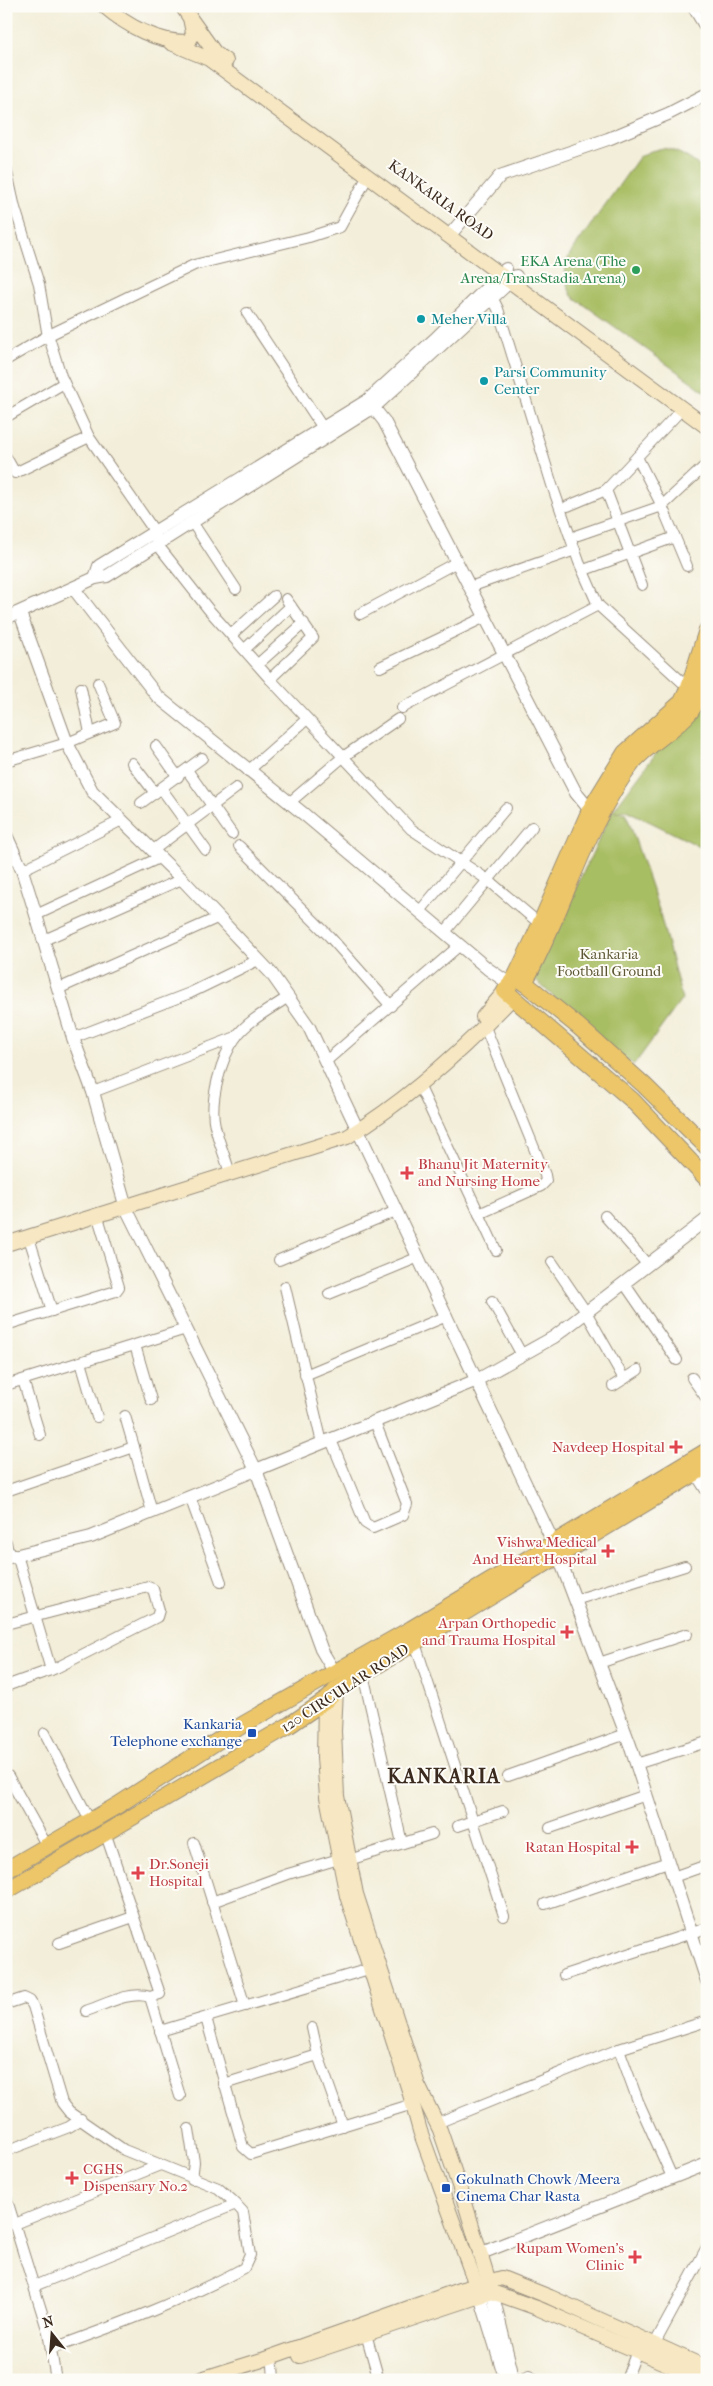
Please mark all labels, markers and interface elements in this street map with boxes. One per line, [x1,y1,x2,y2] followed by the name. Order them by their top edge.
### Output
[385,156,497,244] street label: KANKARIA ROAD
[460,252,627,287] place label: EKA Arena (The Arena/TransStadia Arena)
[630,264,642,276] marker: EKA Arena (The Arena/TransStadia Arena)
[431,310,508,328] place label: Meher Villa
[415,313,427,325] marker: Meher Villa
[494,363,608,398] place label: Parsi Community Center
[478,375,490,387] marker: Parsi Community Center
[557,945,662,980] park label: Kankaria Football Ground
[418,1155,549,1190] place label: Bhanu Jit Maternity and Nursing Home
[400,1166,414,1180] marker: Bhanu Jit Maternity and Nursing Home
[552,1438,665,1456] place label: Navdeep Hospital
[669,1440,683,1454] marker: Navdeep Hospital
[472,1533,597,1568] place label: Vishwa Medical And Heart Hospital
[601,1544,615,1558] marker: Vishwa Medical And Heart Hospital
[422,1614,556,1649] place label: Arpan Orthopedic and Trauma Hospital
[560,1625,574,1639] marker: Arpan Orthopedic and Trauma Hospital
[278,1640,412,1736] street label: 120 CIRCULAR ROAD
[110,1715,243,1750] place label: Kankaria Telephone exchange
[246,1727,258,1739] marker: Kankaria Telephone exchange
[387,1765,501,1788] district label: KANKARIA
[525,1838,621,1856] place label: Ratan Hospital
[625,1840,639,1854] marker: Ratan Hospital
[149,1855,209,1890] place label: Dr.Soneji Hospital
[131,1866,145,1880] marker: Dr.Soneji Hospital
[83,2160,188,2195] place label: CGHS Dispensary No.2
[456,2170,621,2205] place label: Gokulnath Chowk /Meera Cinema Char Rasta
[65,2171,79,2185] marker: CGHS Dispensary No.2
[440,2182,452,2194] marker: Gokulnath Chowk /Meera Cinema Char Rasta
[516,2239,624,2274] place label: Rupam Women's Clinic
[628,2250,642,2264] marker: Rupam Women's Clinic
[28,2308,78,2358] north arrow
[41,2312,56,2332] text: N

